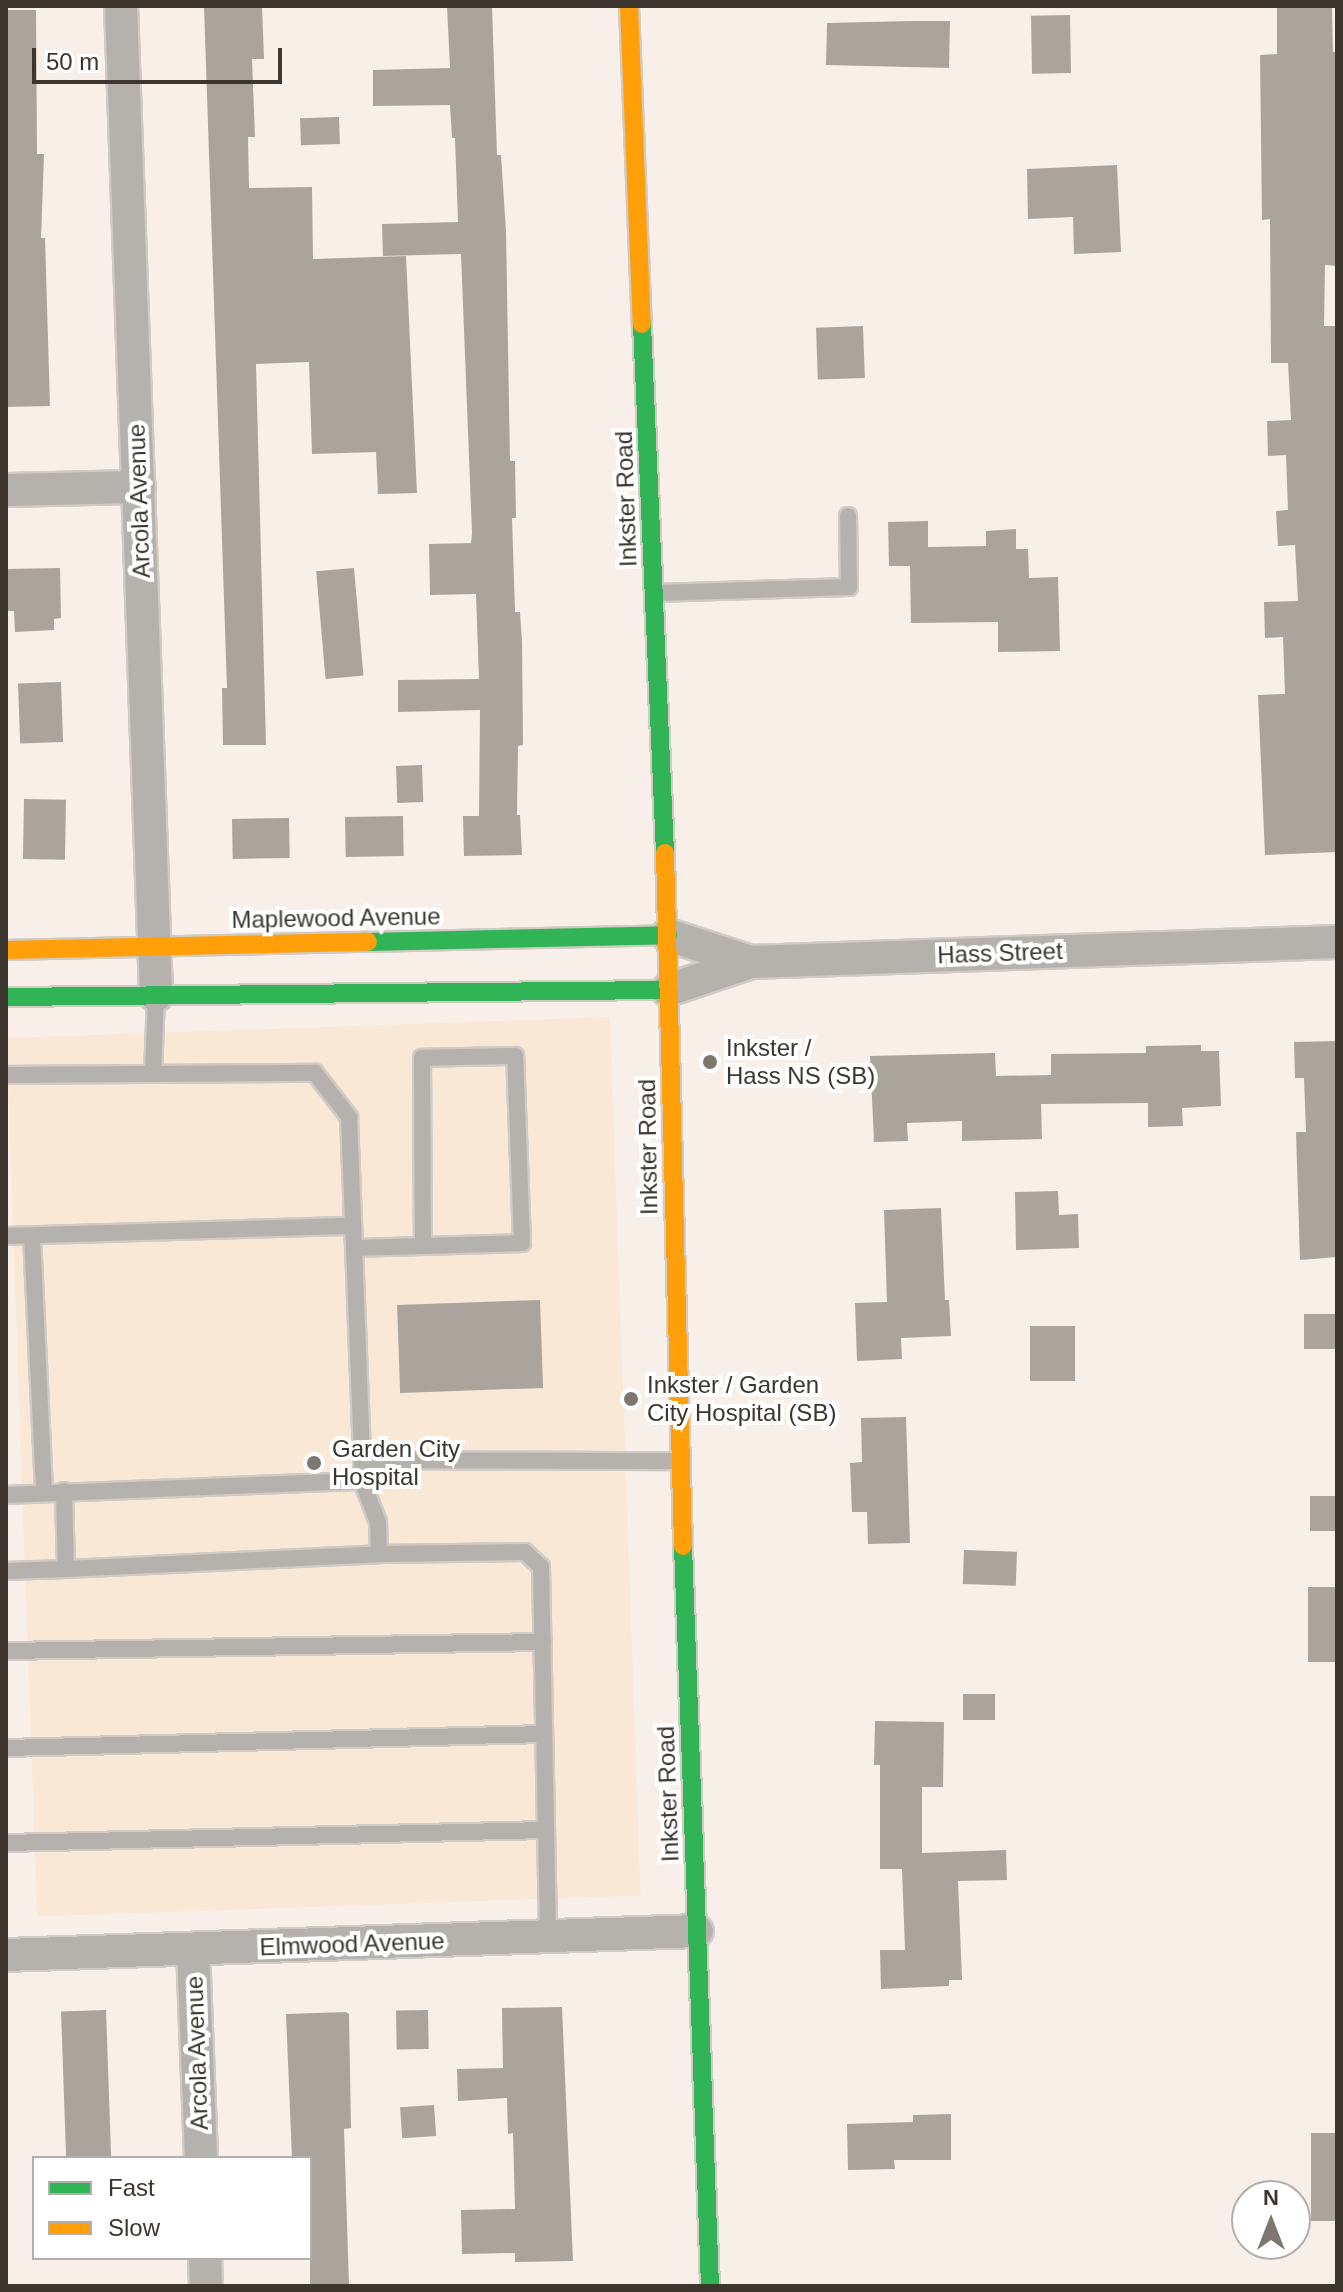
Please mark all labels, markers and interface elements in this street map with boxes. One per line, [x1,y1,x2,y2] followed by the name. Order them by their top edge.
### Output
[36,32,286,82] scale bar
[46,48,99,75] text: 50 m
[122,423,156,579] street label: Arcola Avenue
[609,431,643,567] street label: Inkster Road
[231,902,441,934] street label: Maplewood Avenue
[937,936,1063,970] street label: Hass Street
[726,1034,875,1090] place label: Inkster / Hass NS (SB)
[701,1053,719,1071] marker: Inkster / Hass NS (SB)
[632,1079,664,1215] street label: Inkster Road
[647,1371,836,1427] place label: Inkster / Garden City Hospital (SB)
[622,1390,640,1408] marker: Inkster / Garden City Hospital (SB)
[332,1435,460,1491] place label: Garden City Hospital
[303,1452,325,1474] marker: Garden City Hospital
[651,1726,685,1862] street label: Inkster Road
[258,1926,446,1962] street label: Elmwood Avenue
[180,1975,214,2131] street label: Arcola Avenue
[32,2156,312,2260] legend
[108,2174,155,2201] text: Fast
[1231,2180,1311,2260] north arrow
[1263,2185,1279,2210] text: N
[108,2214,160,2241] text: Slow

